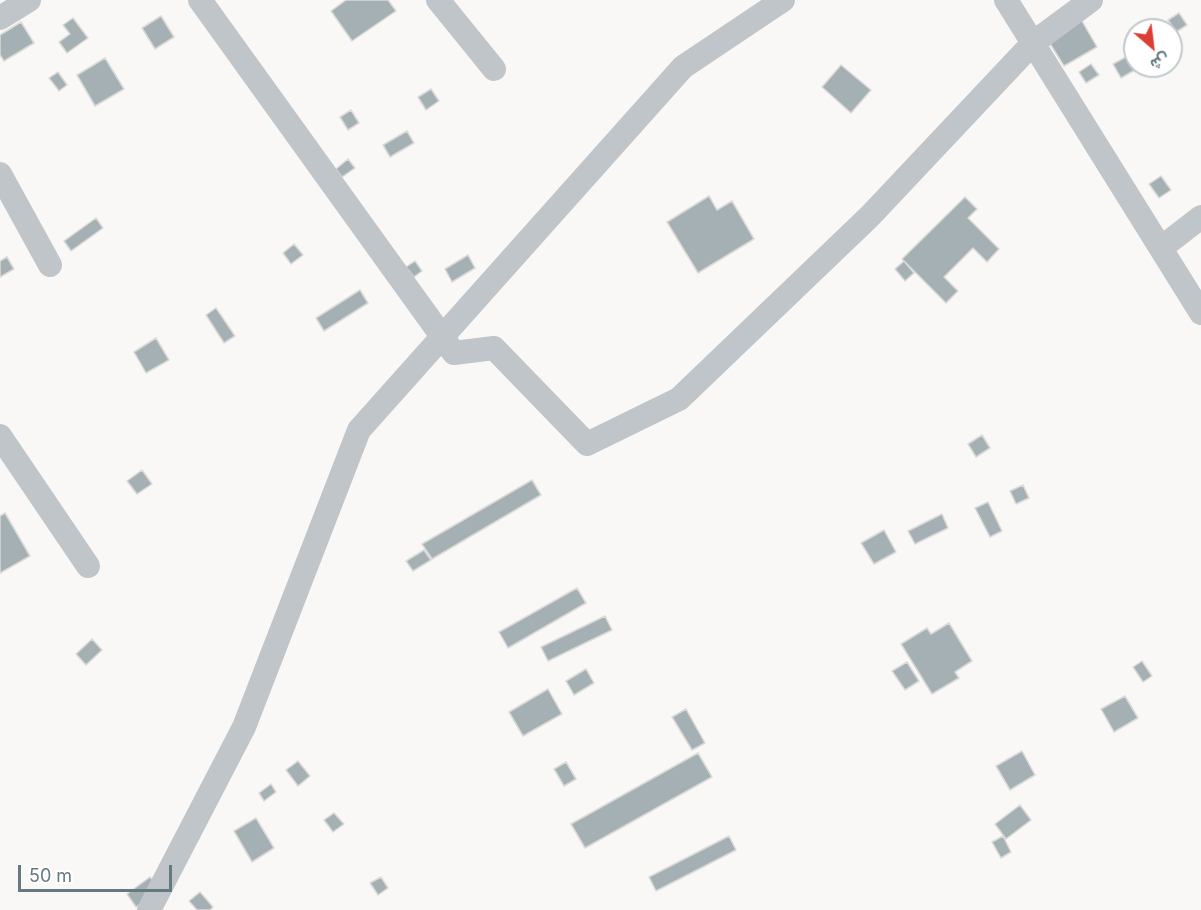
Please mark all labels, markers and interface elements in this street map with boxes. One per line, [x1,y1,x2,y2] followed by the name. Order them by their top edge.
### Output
[1123,18,1183,78] north arrow
[1147,49,1174,75] text: ش
[21,853,176,891] scale bar
[29,865,72,886] text: 50 m

